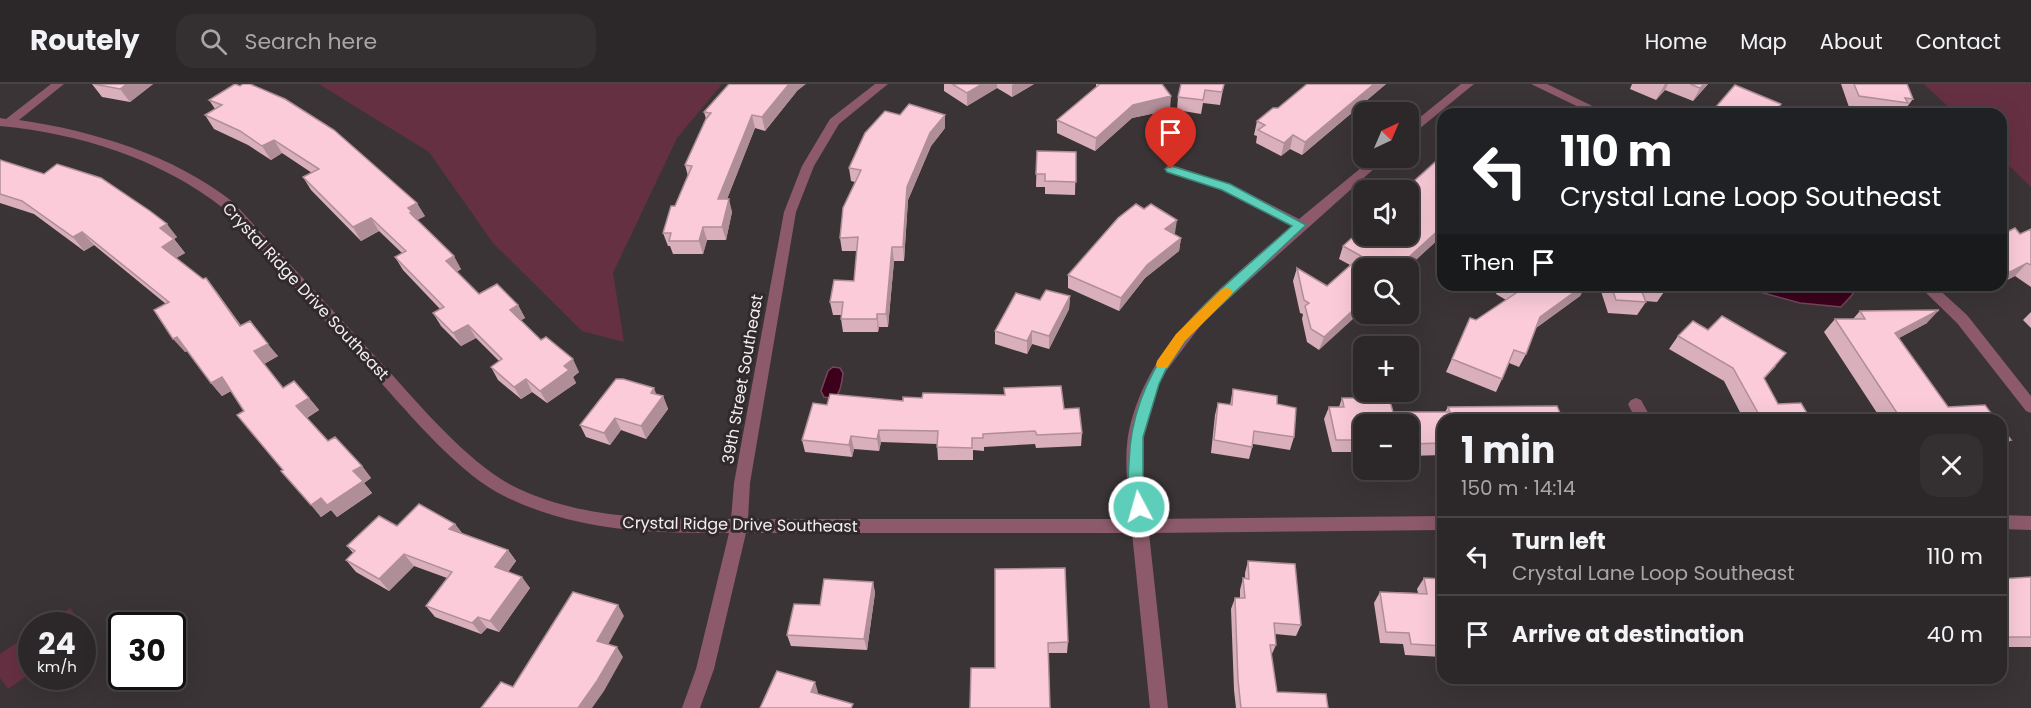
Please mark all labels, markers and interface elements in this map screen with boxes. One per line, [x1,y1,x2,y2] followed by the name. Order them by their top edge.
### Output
[176,14,596,68] search box
[30,21,140,60] text: Routely
[197,25,230,58] icon: search
[245,26,377,57] text: Search here
[1645,27,1707,56] text: Home
[1740,27,1787,56] text: Map
[1820,27,1883,56] text: About
[1916,27,2001,56] text: Contact
[1353,102,1419,168] north arrow
[1353,102,1419,480] map controls
[1145,107,1196,169] pin
[1154,116,1187,149] icon: arrive
[1560,122,1672,181] text: 110 m
[1461,132,1539,210] icon: left
[1560,178,1941,215] text: Crystal Lane Loop Southeast
[1353,180,1419,246] button: sound
[217,197,394,385] street label: Crystal Ridge Drive Southeast
[1527,246,1560,279] icon: arrive
[1461,247,1515,278] text: Then
[1353,258,1419,324] button: search
[716,292,769,466] street label: 39th Street Southeast
[1353,336,1419,402] button: +
[1353,414,1419,480] button: −
[1461,425,1555,476] text: 1 min
[1920,434,1983,497] button: close
[1461,474,1576,502] text: 150 m · 14:14
[1107,475,1171,539] position arrow
[622,511,858,538] street label: Crystal Ridge Drive Southeast
[1512,526,1606,557] text: Turn left
[1461,540,1494,573] icon: left
[1927,541,1983,572] text: 110 m
[1512,559,1795,587] text: Crystal Lane Loop Southeast
[108,612,186,690] speed limit sign: 30
[1461,618,1494,651] icon: arrive
[1512,619,1744,650] text: Arrive at destination
[1927,619,1983,650] text: 40 m
[38,622,76,665] text: 24
[37,656,77,677] text: km/h

